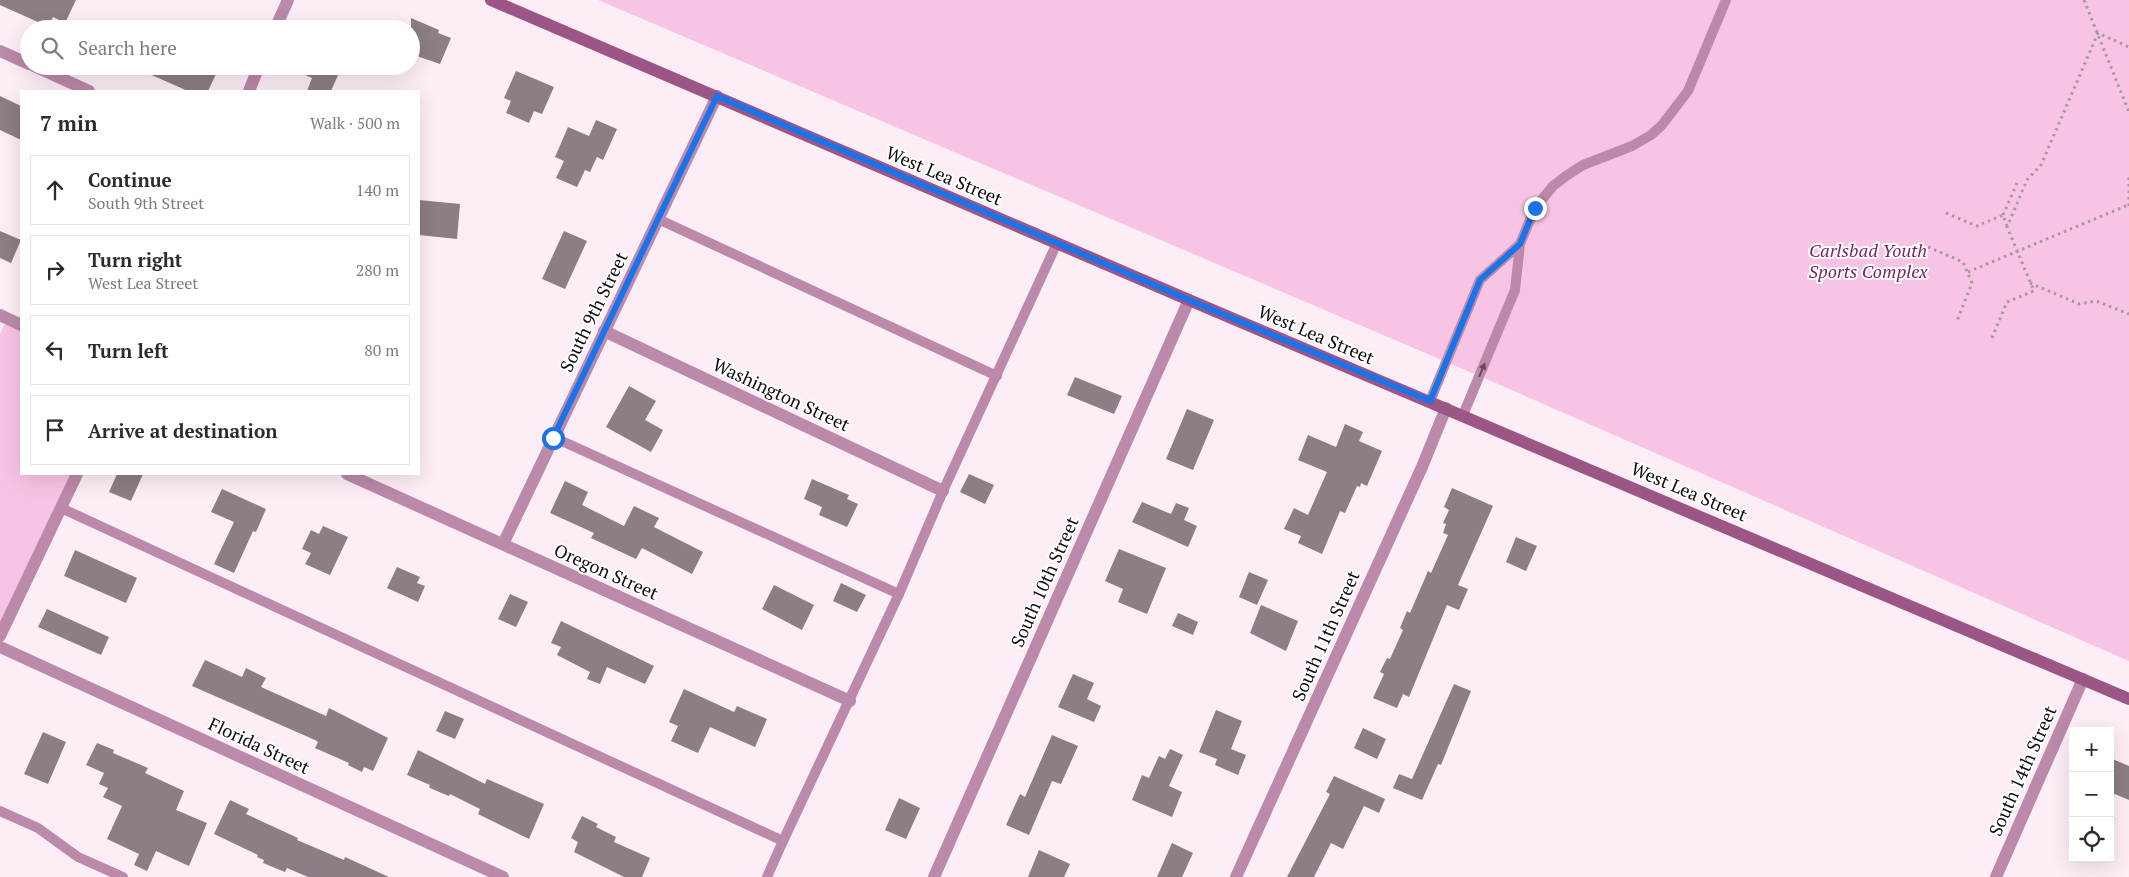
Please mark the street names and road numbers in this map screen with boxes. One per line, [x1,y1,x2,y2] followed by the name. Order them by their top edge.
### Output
[883,140,1006,210] street label: West Lea Street
[554,247,633,376] street label: South 9th Street
[1255,299,1378,369] street label: West Lea Street
[709,352,854,436] street label: Washington Street
[1628,456,1751,526] street label: West Lea Street
[1005,512,1084,651] street label: South 10th Street
[550,537,663,605] street label: Oregon Street
[1286,566,1365,705] street label: South 11th Street
[1983,701,2062,840] street label: South 14th Street
[205,711,314,779] street label: Florida Street

